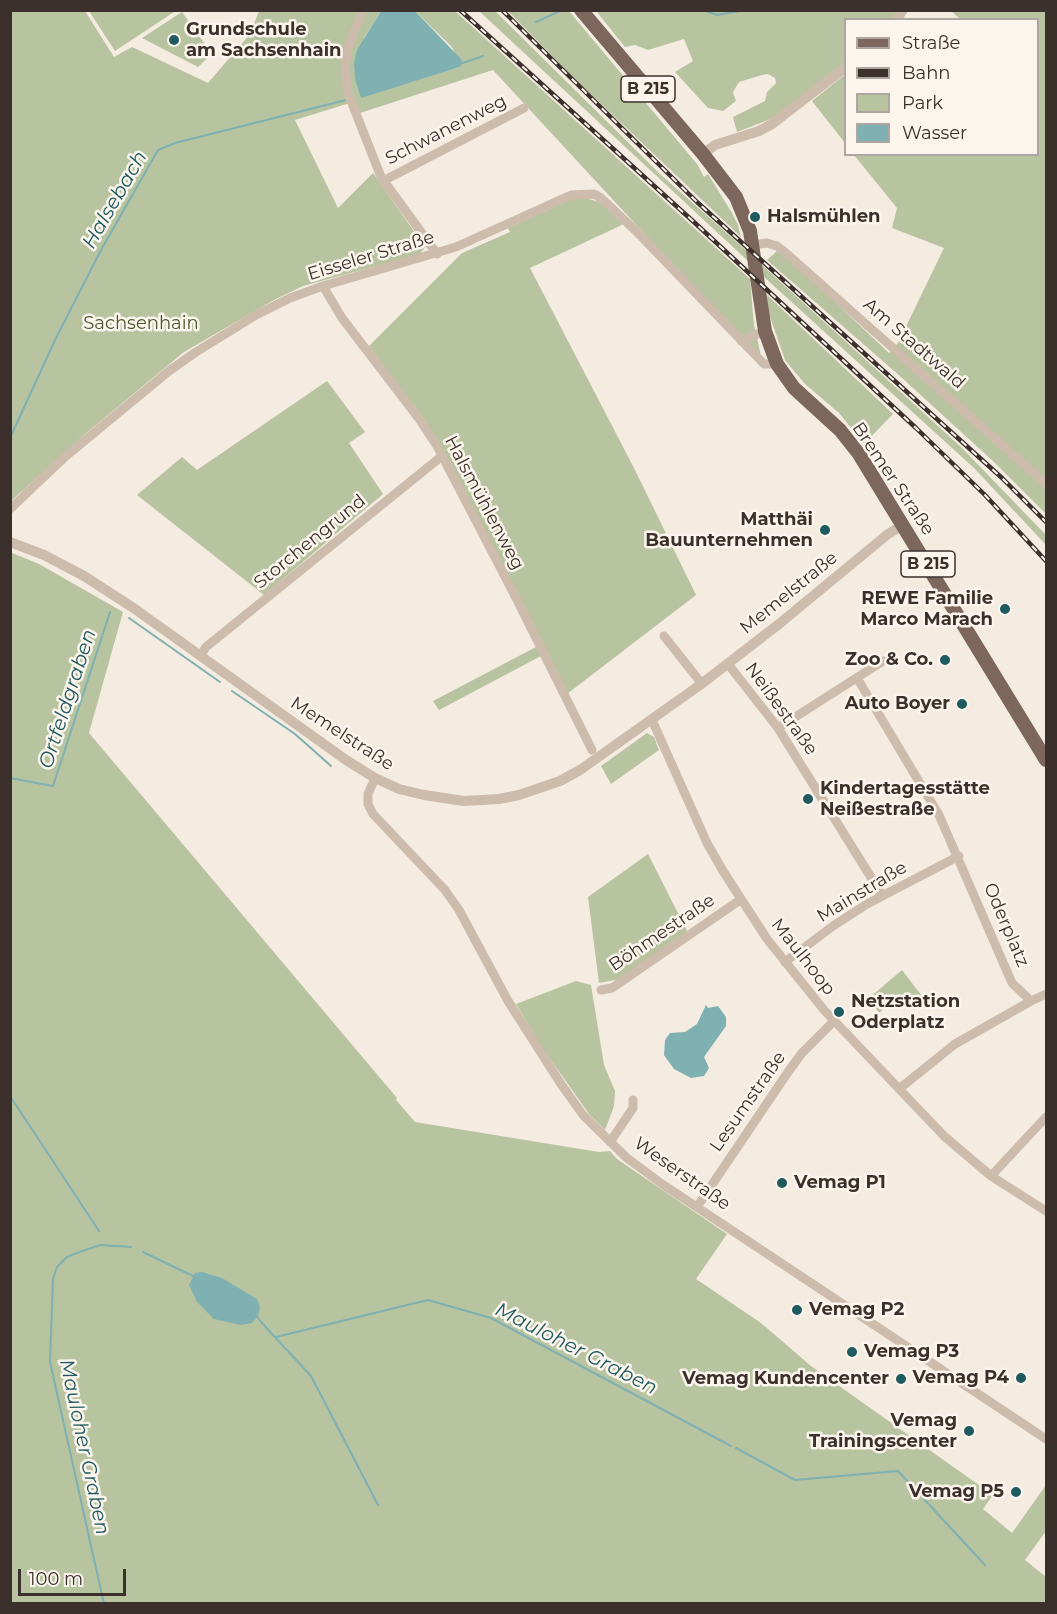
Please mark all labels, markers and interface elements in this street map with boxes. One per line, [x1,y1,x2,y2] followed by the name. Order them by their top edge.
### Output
[844,18,1039,156] legend
[186,19,342,62] place label: Grundschule am Sachsenhain
[902,32,960,54] text: Straße
[167,33,181,47] marker: Grundschule am Sachsenhain
[902,62,951,84] text: Bahn
[621,76,675,102] road number: B 215
[382,90,510,170] street label: Schwanenweg
[902,92,943,114] text: Park
[902,122,967,144] text: Wasser
[77,147,153,253] water label: Halsebach
[767,206,881,228] place label: Halsmühlen
[748,210,762,224] marker: Halsmühlen
[305,226,437,286] street label: Eisseler Straße
[859,294,969,394] street label: Am Stadtwald
[83,313,199,335] park label: Sachsenhain
[847,418,939,540] street label: Bremer Straße
[440,432,528,574] street label: Halsmühlenweg
[250,490,370,594] street label: Storchengrund
[645,509,813,552] place label: Matthäi Bauunternehmen
[818,523,832,537] marker: Matthäi Bauunternehmen
[736,547,842,639] street label: Memelstraße
[901,551,955,577] road number: B 215
[860,588,993,630] place label: REWE Familie Marco Marach
[998,602,1012,616] marker: REWE Familie Marco Marach
[34,626,102,772] water label: Ortfeldgraben
[845,649,933,671] place label: Zoo & Co.
[938,653,952,667] marker: Zoo & Co.
[740,658,822,760] street label: Neißestraße
[286,693,398,775] street label: Memelstraße
[845,693,950,715] place label: Auto Boyer
[955,697,969,711] marker: Auto Boyer
[820,778,990,820] place label: Kindertagesstätte Neißestraße
[801,792,815,806] marker: Kindertagesstätte Neißestraße
[813,857,911,927] street label: Mainstraße
[979,880,1033,970] street label: Oderplatz
[605,890,719,976] street label: Böhmestraße
[766,914,840,1000] street label: Maulhoop
[851,991,960,1034] place label: Netzstation Oderplatz
[832,1005,846,1019] marker: Netzstation Oderplatz
[705,1048,791,1156] street label: Lesumstraße
[630,1133,734,1215] street label: Weserstraße
[794,1172,886,1194] place label: Vemag P1
[775,1176,789,1190] marker: Vemag P1
[491,1298,661,1400] water label: Mauloher Graben
[809,1299,904,1321] place label: Vemag P2
[790,1303,804,1317] marker: Vemag P2
[864,1341,959,1363] place label: Vemag P3
[845,1345,859,1359] marker: Vemag P3
[54,1357,114,1537] water label: Mauloher Graben
[912,1367,1009,1389] place label: Vemag P4
[682,1368,889,1390] place label: Vemag Kundencenter
[1014,1371,1028,1385] marker: Vemag P4
[894,1372,908,1386] marker: Vemag Kundencenter
[809,1410,957,1452] place label: Vemag Trainingscenter
[962,1424,976,1438] marker: Vemag Trainingscenter
[909,1481,1004,1503] place label: Vemag P5
[1009,1485,1023,1499] marker: Vemag P5
[21,1557,129,1595] scale bar
[29,1568,83,1590] text: 100 m

